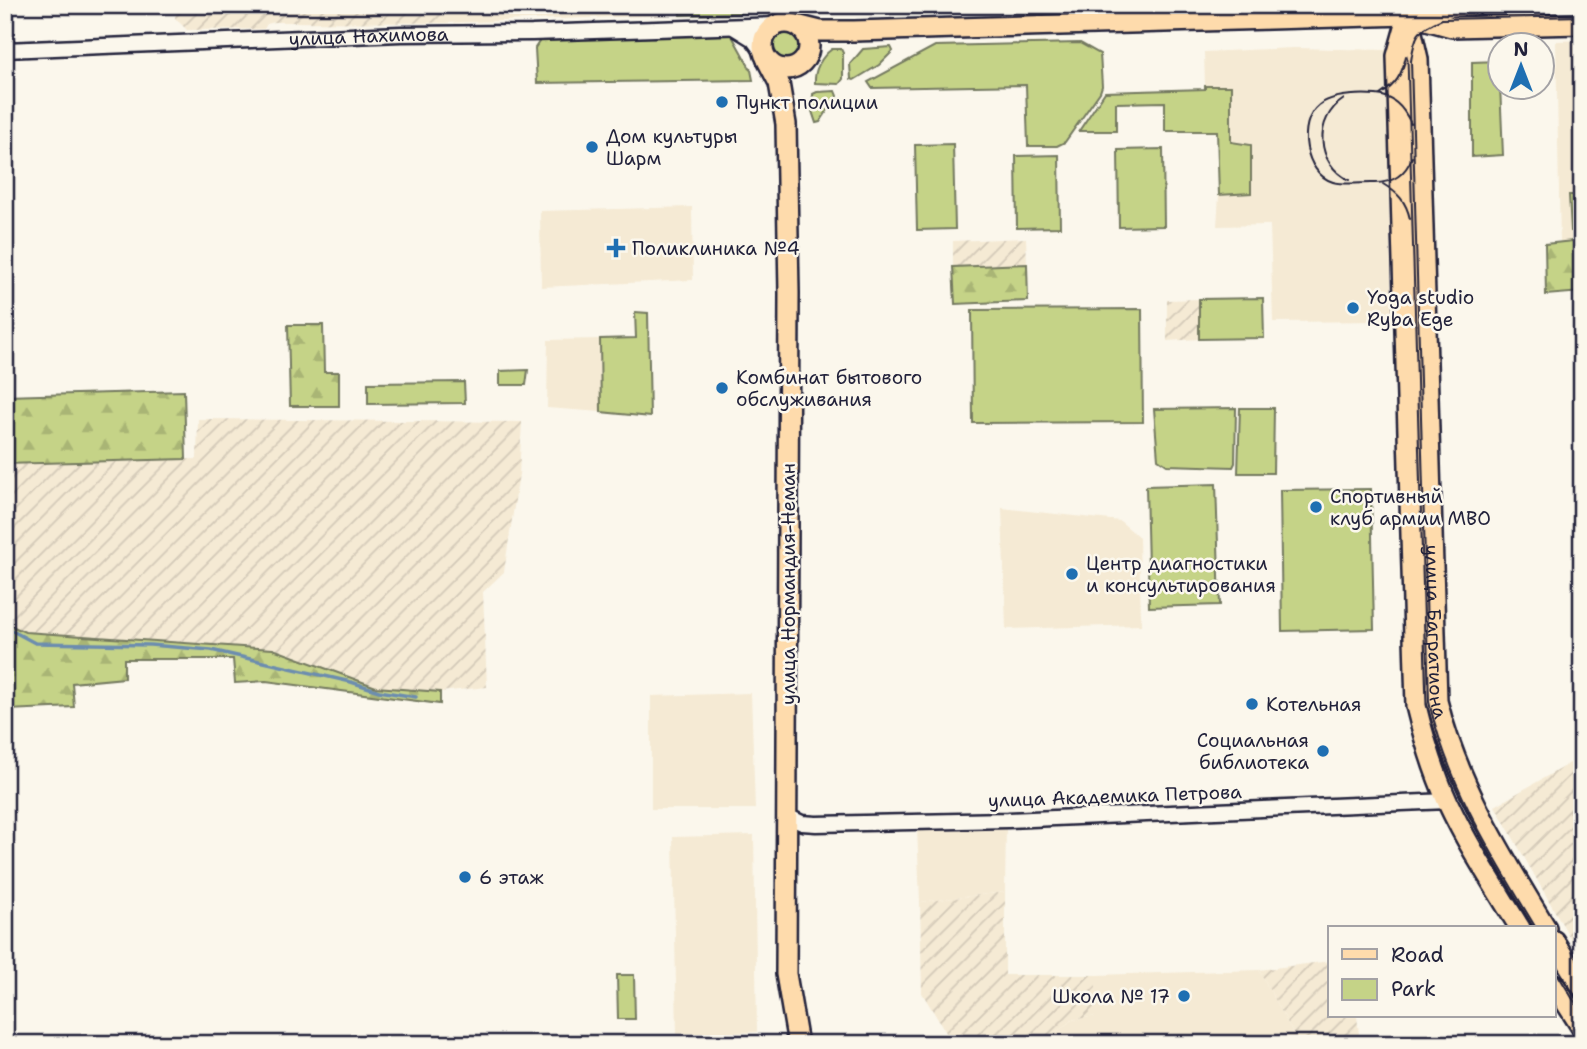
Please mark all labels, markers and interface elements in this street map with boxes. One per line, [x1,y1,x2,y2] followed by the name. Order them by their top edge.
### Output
[288,21,449,51] street label: улица Нахимова
[1486,32,1556,102] north arrow
[1513,37,1529,62] text: N
[736,90,878,115] place label: Пункт полиции
[714,94,730,110] marker: Пункт полиции
[606,124,738,171] place label: Дом культуры Шарм
[584,139,600,155] marker: Дом культуры Шарм
[632,236,800,261] place label: Поликлиника №4
[606,238,626,258] marker: Поликлиника №4
[1367,285,1474,332] place label: Yoga studio Ryba Ege
[1345,300,1361,316] marker: Yoga studio Ryba Ege
[736,365,922,412] place label: Комбинат бытового обслуживания
[714,380,730,396] marker: Комбинат бытового обслуживания
[776,463,801,705] street label: улица Нормандия-Неман
[1330,484,1491,531] place label: Спортивный клуб армии МВО
[1308,499,1324,515] marker: Спортивный клуб армии МВО
[1420,544,1454,721] street label: улица Багратиона
[1086,551,1276,598] place label: Центр диагностики и консультирования
[1064,566,1080,582] marker: Центр диагностики и консультирования
[1266,692,1362,717] place label: Котельная
[1244,696,1260,712] marker: Котельная
[1197,728,1309,775] place label: Социальная библиотека
[1315,743,1331,759] marker: Социальная библиотека
[988,779,1242,813] street label: улица Академика Петрова
[479,865,544,890] place label: 6 этаж
[457,869,473,885] marker: 6 этаж
[1328,926,1556,1018] legend
[1391,941,1444,969] text: Road
[1391,975,1436,1003] text: Park
[1052,984,1170,1009] place label: Школа № 17
[1176,988,1192,1004] marker: Школа № 17

